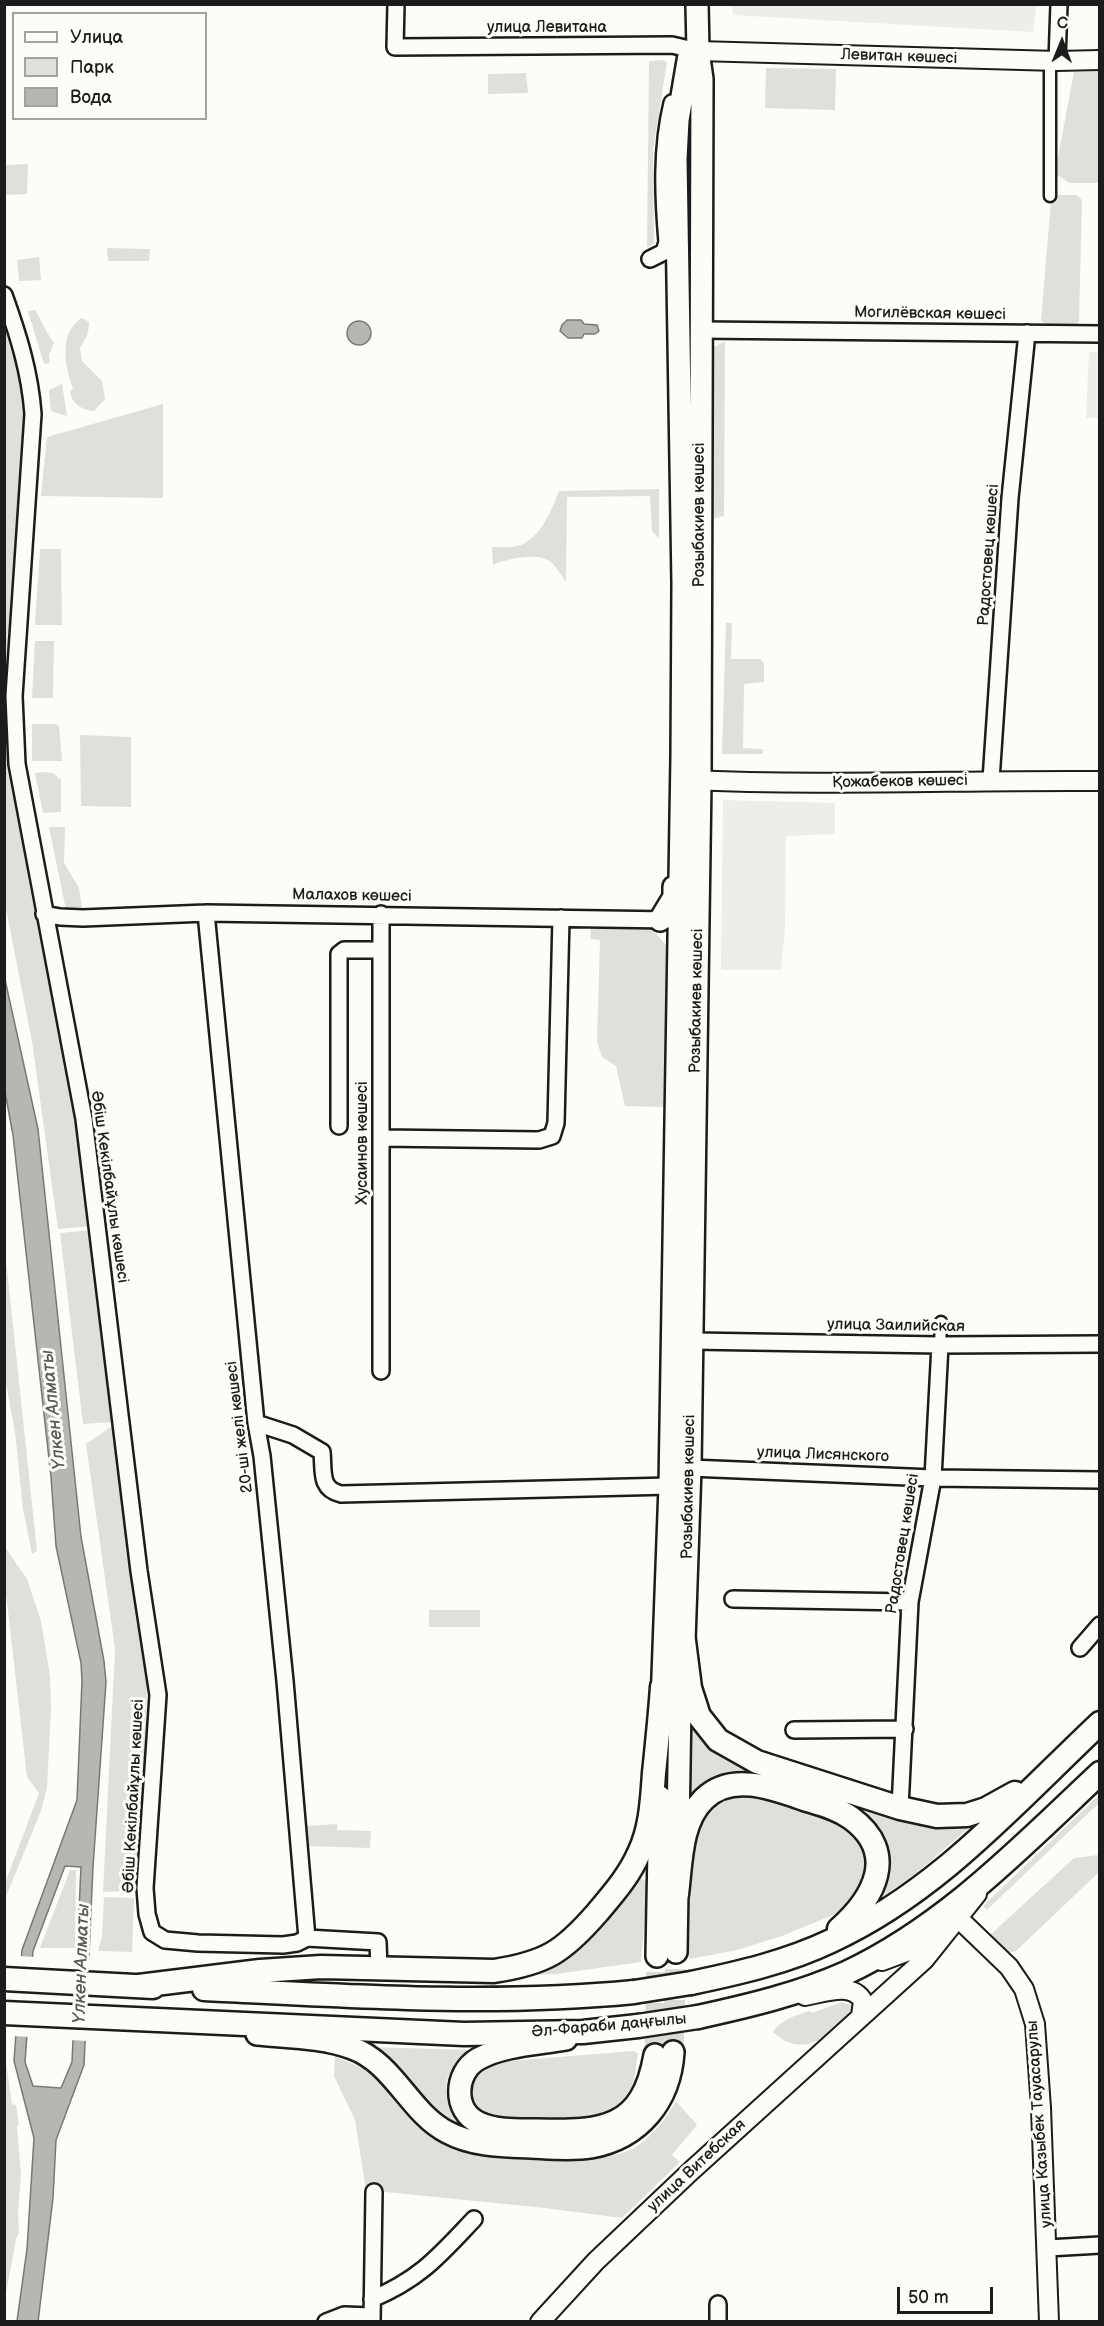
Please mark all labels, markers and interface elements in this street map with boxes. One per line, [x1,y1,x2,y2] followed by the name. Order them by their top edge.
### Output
[12,12,207,120] legend
[1032,12,1092,72] north arrow
[1057,14,1068,33] text: С
[487,18,607,38] street label: улица Левитана
[70,27,123,48] text: Улица
[840,45,958,69] street label: Левитан көшесі
[70,57,114,78] text: Парк
[70,87,112,108] text: Вода
[854,303,1006,325] street label: Могилёвская көшесі
[690,443,710,587] street label: Розыбакиев көшесі
[974,483,1004,627] street label: Радостовец көшесі
[832,771,968,793] street label: Қожабеков көшесі
[292,885,412,907] street label: Малахов көшесі
[686,928,708,1074] street label: Розыбакиев көшесі
[353,1081,373,1205] street label: Хусаинов көшесі
[86,1090,132,1284] street label: Әбіш Кекілбайұлы көшесі
[827,1315,965,1337] street label: улица Заилийская
[37,1349,71,1471] water label: Үлкен Алматы
[222,1360,258,1494] street label: 20-ші желі көшесі
[678,1414,700,1560] street label: Розыбакиев көшесі
[757,1443,889,1467] street label: улица Лисянского
[882,1472,924,1616] street label: Радостовец көшесі
[119,1699,149,1893] street label: Әбіш Кекілбайұлы көшесі
[69,1904,95,2024] water label: Үлкен Алматы
[531,2010,687,2042] street label: Әл-Фараби даңғылы
[1023,2020,1057,2228] street label: улица Казыбек Тауасарулы
[644,2116,750,2216] street label: улица Витебская
[900,2275,996,2313] scale bar
[908,2287,949,2308] text: 50 m

